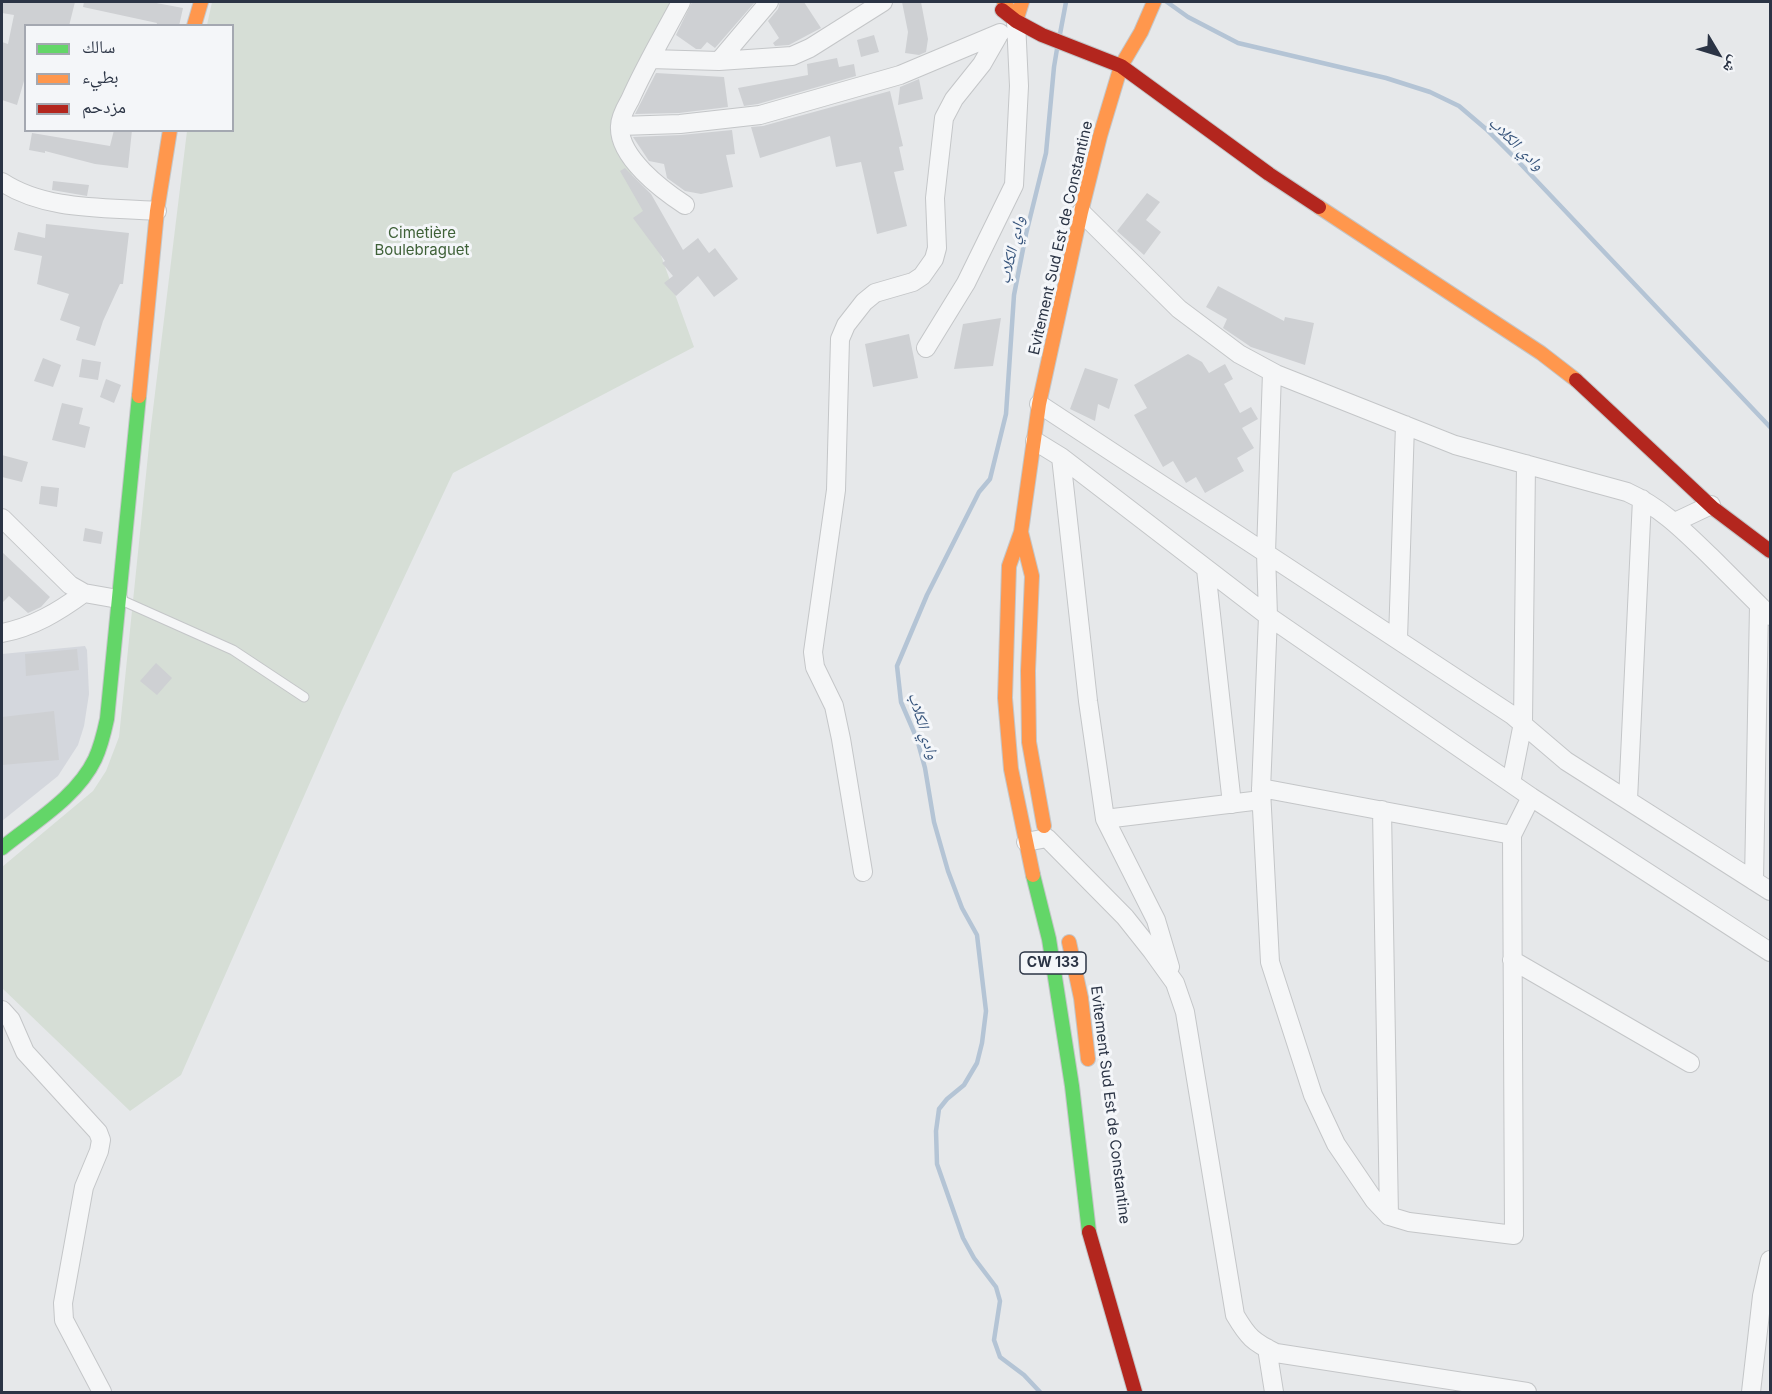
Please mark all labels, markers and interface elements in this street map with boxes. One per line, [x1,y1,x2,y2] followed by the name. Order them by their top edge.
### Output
[24,24,234,132] legend
[1688,24,1748,84] north arrow
[82,36,115,57] text: سالك
[1719,52,1745,78] text: ش
[82,66,119,87] text: بطيء
[82,96,126,117] text: مزدحم
[1485,113,1547,175] water label: وادي الكلاب
[1025,119,1097,357] street label: Evitement Sud Est de Constantine
[995,214,1029,286] water label: وادي الكلاب
[374,224,470,259] park label: Cimetière Boulebraguet
[904,690,942,762] water label: وادي الكلاب
[1020,952,1086,974] road number: CW 133
[1086,985,1134,1225] street label: Evitement Sud Est de Constantine

